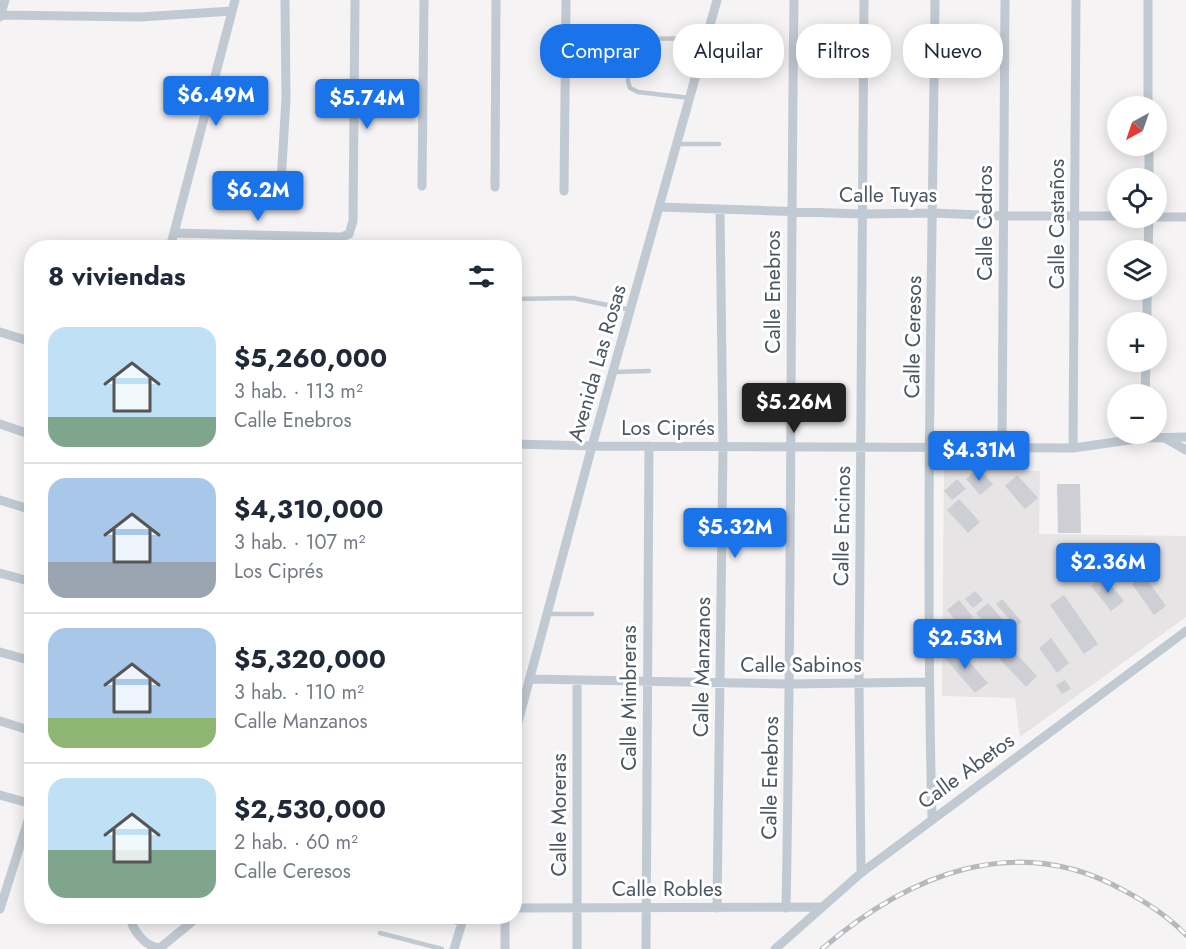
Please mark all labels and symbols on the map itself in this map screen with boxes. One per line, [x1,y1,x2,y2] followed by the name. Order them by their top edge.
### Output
[167,76,265,127] pin: $6.49M
[318,79,416,130] pin: $5.74M
[1107,96,1167,156] north arrow
[1042,159,1072,289] street label: Calle Castaños
[970,165,1000,281] street label: Calle Cedros
[216,171,300,222] pin: $6.2M
[839,180,937,210] street label: Calle Tuyas
[758,230,788,354] street label: Calle Enebros
[897,275,929,399] street label: Calle Ceresos
[560,281,634,445] street label: Avenida Las Rosas
[745,383,843,434] pin: $5.26M
[621,413,715,443] street label: Los Ciprés
[930,431,1028,482] pin: $4.31M
[826,466,858,586] street label: Calle Encinos
[686,508,784,559] pin: $5.32M
[1059,543,1157,594] pin: $2.36M
[686,597,718,737] street label: Calle Manzanos
[916,619,1014,670] pin: $2.53M
[614,625,644,771] street label: Calle Mimbreras
[740,650,862,680] street label: Calle Sabinos
[754,716,786,840] street label: Calle Enebros
[912,726,1020,816] street label: Calle Abetos
[544,753,574,877] street label: Calle Moreras
[612,874,722,904] street label: Calle Robles

